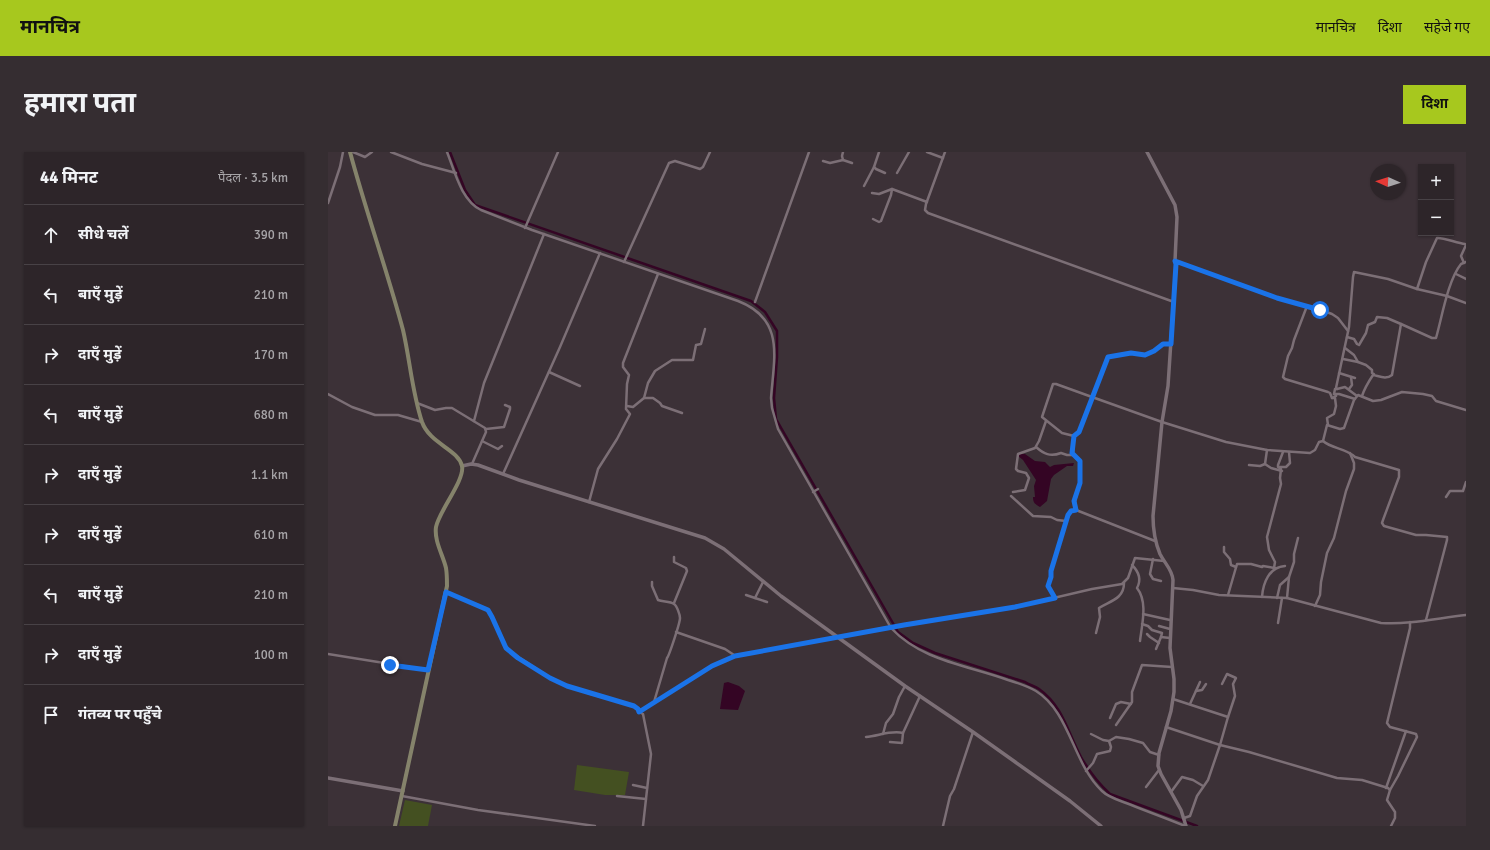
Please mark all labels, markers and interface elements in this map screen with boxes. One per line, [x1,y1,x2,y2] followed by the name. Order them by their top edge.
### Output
[20,15,80,39] text: मानचित्र
[1316,19,1356,36] text: मानचित्र
[1378,19,1402,36] text: दिशा
[1424,19,1470,36] text: सहेजे गए
[1403,85,1466,124] button: दिशा
[24,86,136,120] text: हमारा पता
[1370,164,1406,200] north arrow
[1418,164,1454,236] map controls
[1418,164,1454,200] button: +
[40,167,98,188] text: 44 मिनट
[218,170,288,186] text: पैदल · 3.5 km
[1418,200,1454,236] button: −
[40,224,62,246] icon: ahead
[78,225,129,243] text: सीधे चलें
[254,227,288,243] text: 390 m
[40,284,62,306] icon: left
[78,285,122,303] text: बाएँ मुड़ें
[254,287,288,303] text: 210 m
[1311,301,1329,319] route start
[40,344,62,366] icon: right
[78,345,122,363] text: दाएँ मुड़ें
[254,347,288,363] text: 170 m
[40,404,62,426] icon: left
[78,405,122,423] text: बाएँ मुड़ें
[254,407,288,423] text: 680 m
[40,464,62,486] icon: right
[78,465,122,483] text: दाएँ मुड़ें
[251,467,288,483] text: 1.1 km
[40,524,62,546] icon: right
[78,525,122,543] text: दाएँ मुड़ें
[254,527,288,543] text: 610 m
[40,584,62,606] icon: left
[78,585,122,603] text: बाएँ मुड़ें
[254,587,288,603] text: 210 m
[40,644,62,666] icon: right
[78,645,122,663] text: दाएँ मुड़ें
[254,647,288,663] text: 100 m
[381,656,399,674] route end
[40,704,62,726] icon: arrive
[78,705,162,723] text: गंतव्य पर पहुँचे

